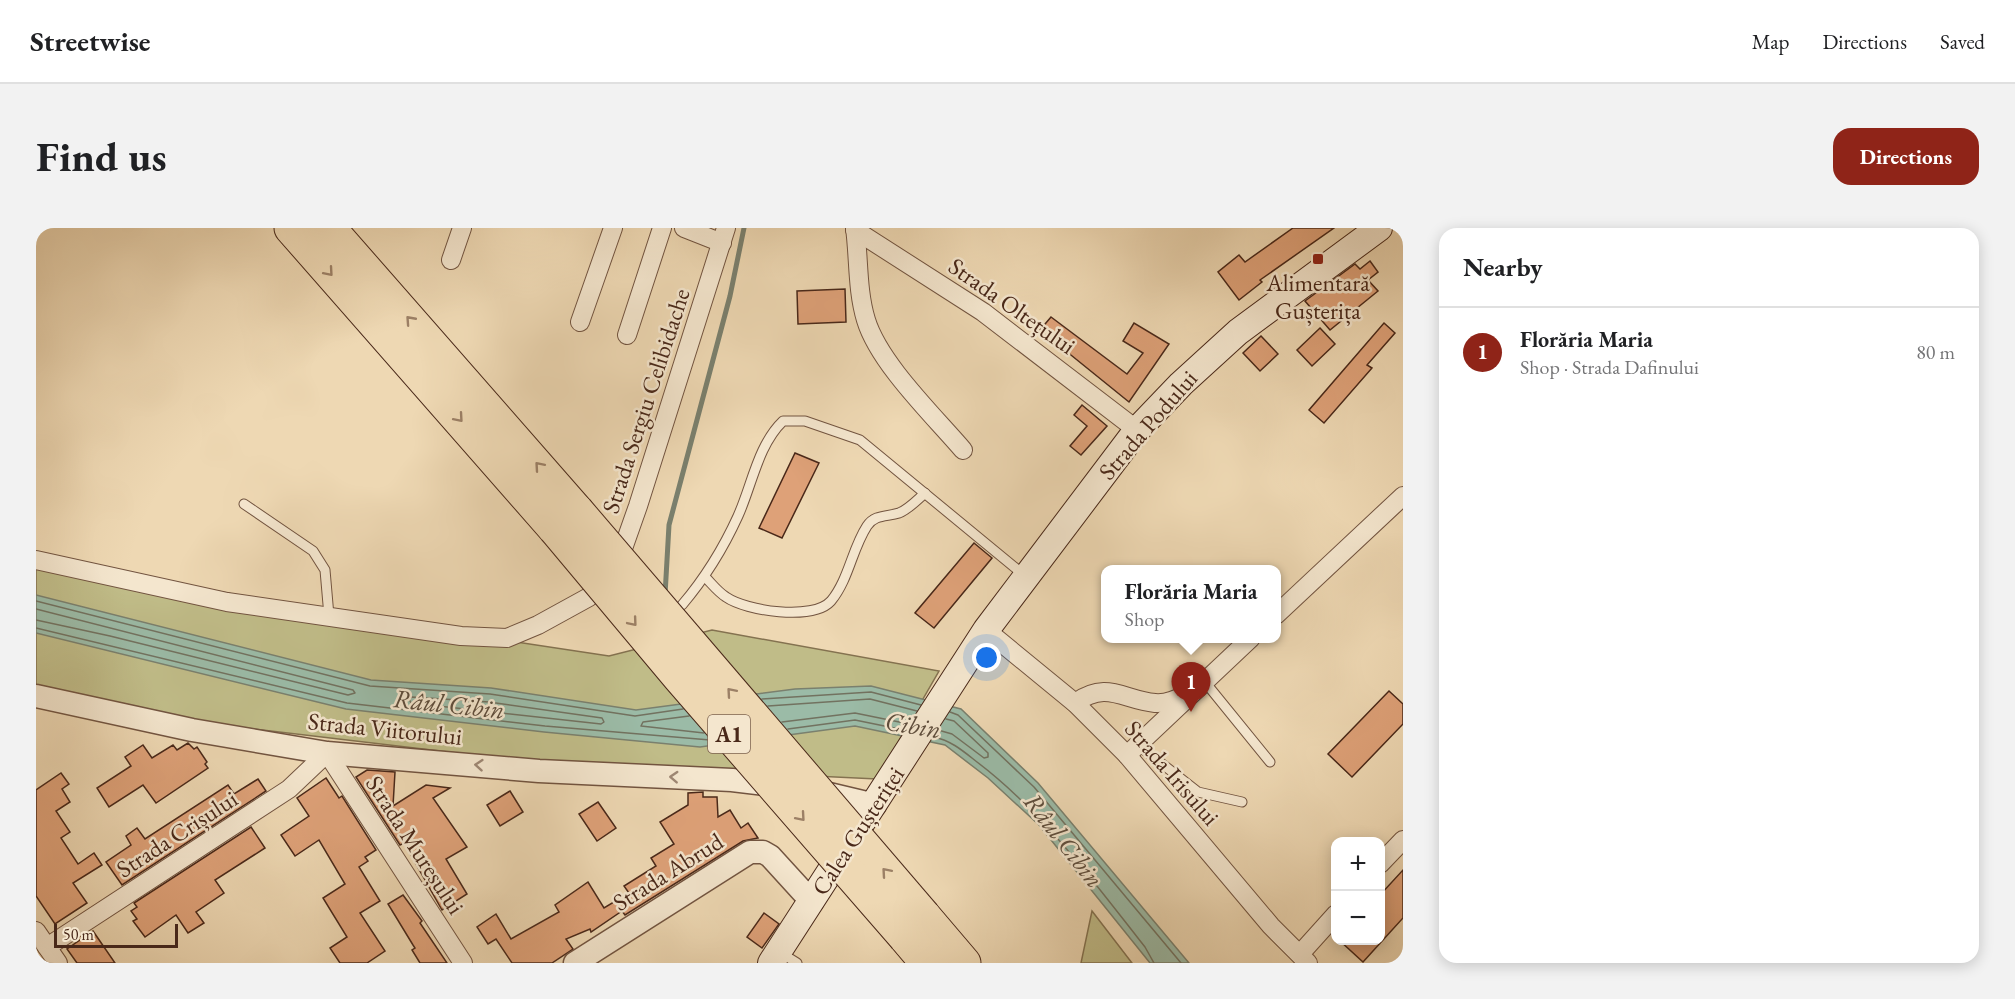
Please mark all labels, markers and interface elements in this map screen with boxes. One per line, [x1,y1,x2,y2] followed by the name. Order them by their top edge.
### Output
[30,23,150,59] text: Streetwise
[1752,28,1789,55] text: Map
[1822,28,1907,55] text: Directions
[1940,28,1985,55] text: Saved
[1833,128,1979,185] button: Directions
[36,129,167,184] text: Find us
[943,250,1082,361] street label: Strada Oltețului
[1463,250,1543,284] text: Nearby
[1311,252,1325,266] marker: Alimentară Gușterița
[322,265,333,276] one-way arrow
[1265,267,1370,326] place label: Alimentară Gușterița
[595,284,697,517] street label: Strada Sergiu Celibidache
[406,316,417,327] one-way arrow
[1520,325,1653,354] text: Florăria Maria
[1477,339,1488,365] text: 1
[1916,339,1955,365] text: 80 m
[1520,354,1699,380] text: Shop · Strada Dafinului
[1091,363,1204,486] street label: Strada Podului
[452,411,463,422] one-way arrow
[535,462,546,473] one-way arrow
[1101,565,1281,643] popup
[1125,577,1257,606] text: Florăria Maria
[1125,606,1164,632] text: Shop
[625,615,636,626] one-way arrow
[972,643,1001,672] your location
[1172,662,1210,712] pin: 1
[392,681,506,727] water label: Râul Cibin
[727,688,738,699] one-way arrow
[883,704,943,746] water label: Cibin
[307,705,464,752] street label: Strada Viitorului
[1118,714,1227,832] street label: Strada Irisului
[708,715,750,753] road number: A1
[475,759,484,772] one-way arrow
[804,760,911,901] street label: Calea Gușteriței
[359,770,472,920] street label: Strada Mureșului
[670,771,679,784] one-way arrow
[110,783,243,884] street label: Strada Crișului
[1016,786,1112,894] water label: Râul Cibin
[794,810,805,821] one-way arrow
[607,825,729,918] street label: Strada Abrud
[1331,837,1385,945] map controls
[1331,837,1385,891] button: +
[882,868,893,879] one-way arrow
[1331,891,1385,945] button: −
[54,921,178,948] scale bar
[63,924,94,945] text: 50 m

